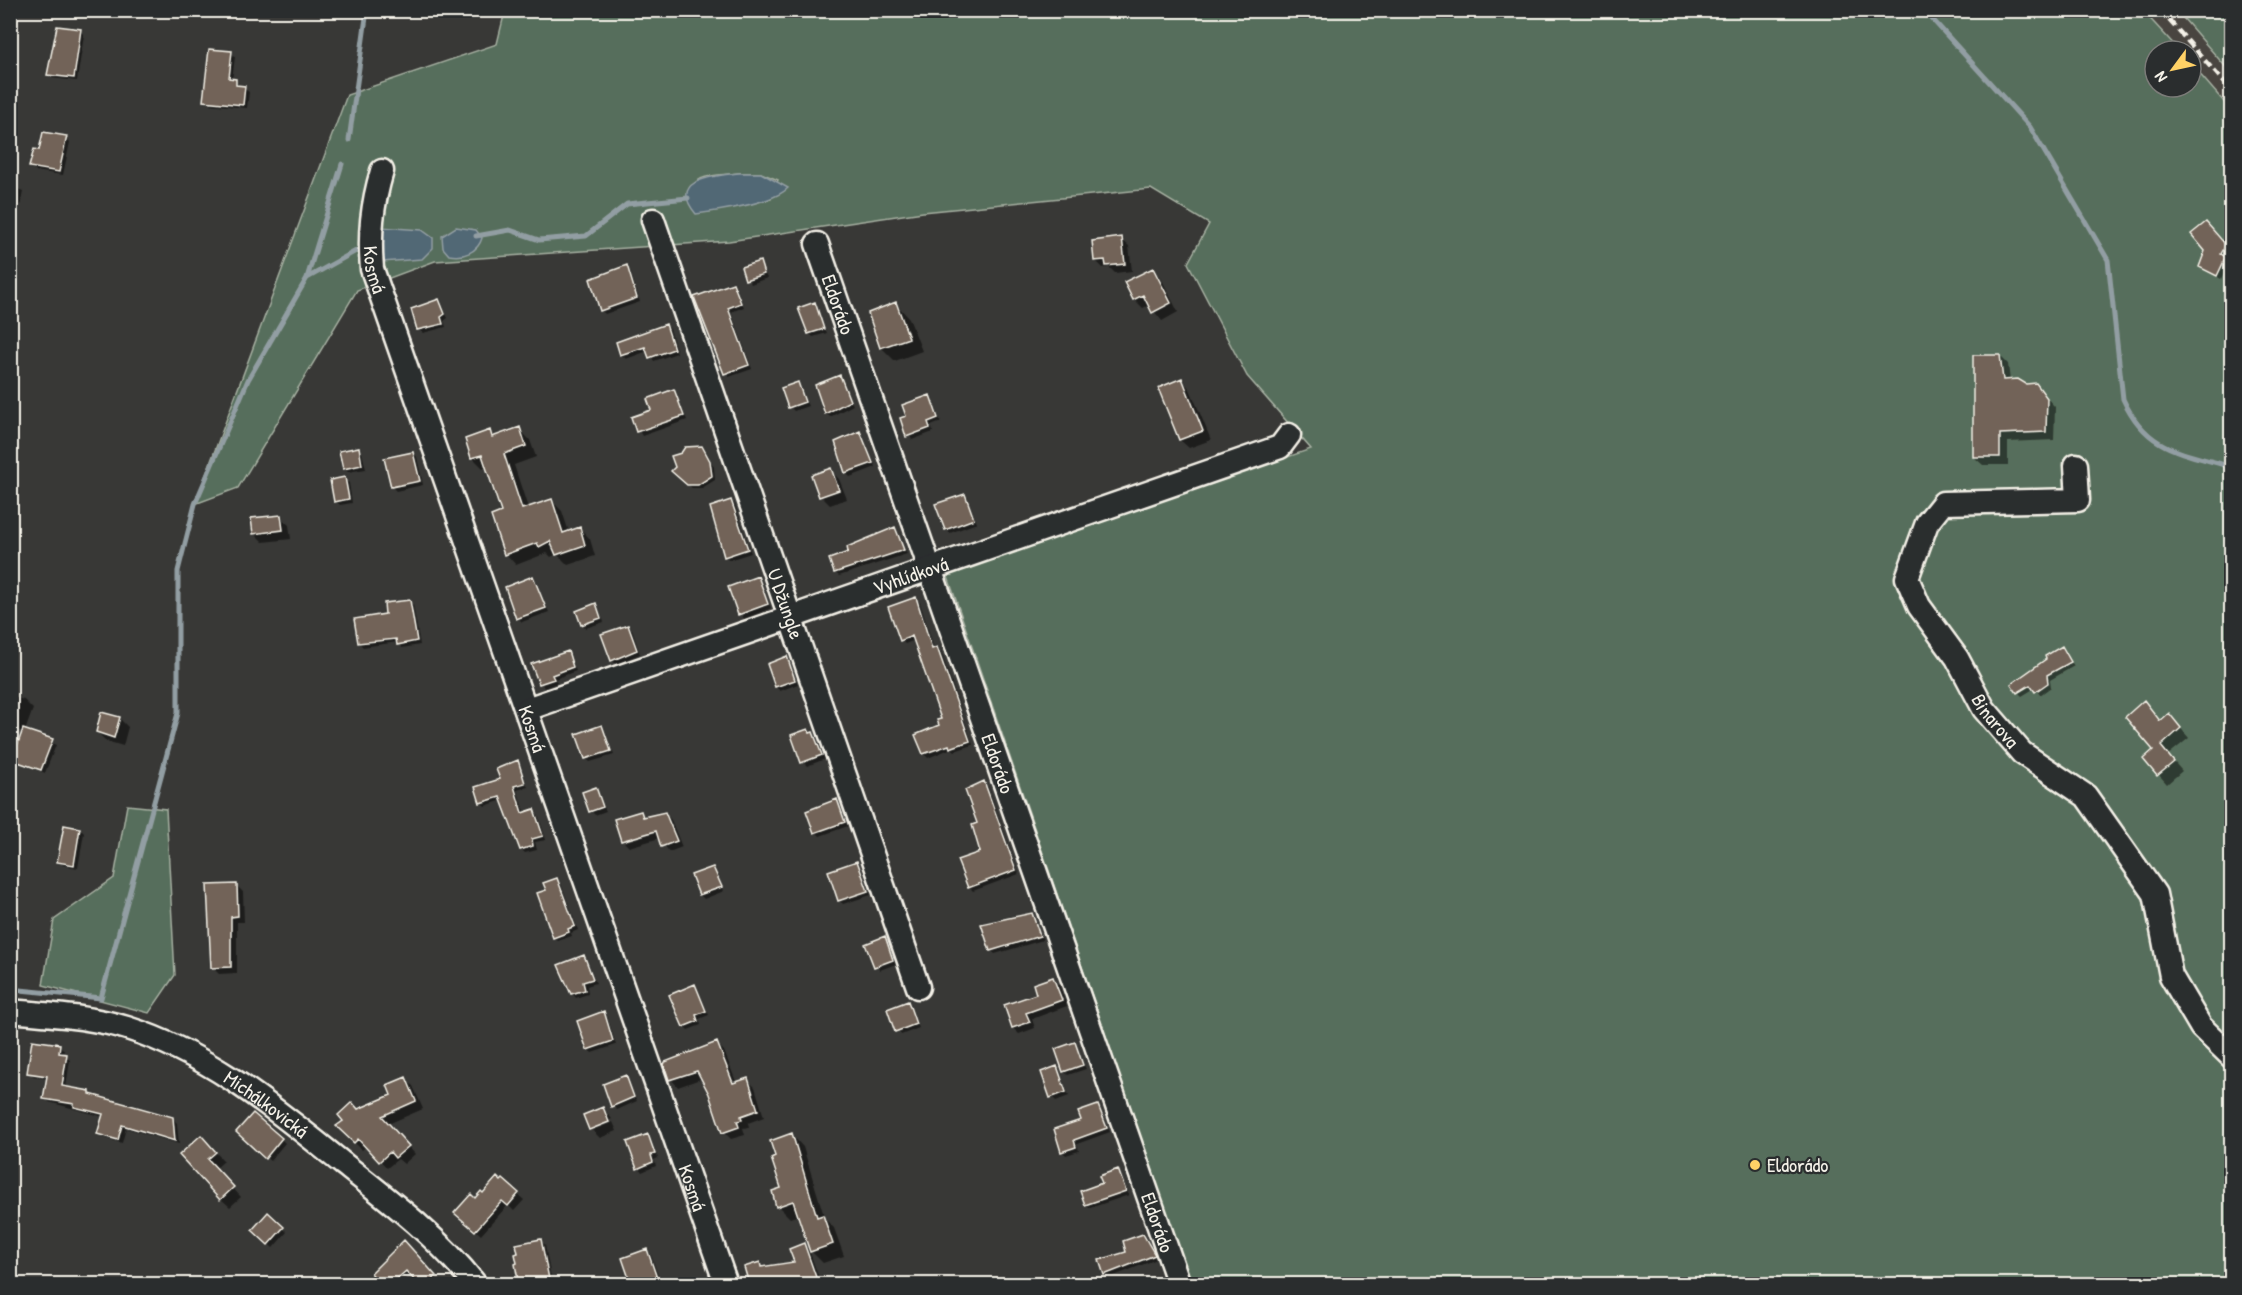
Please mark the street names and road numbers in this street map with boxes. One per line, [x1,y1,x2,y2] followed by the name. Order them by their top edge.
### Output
[358,246,393,297] street label: Kosmá
[816,271,861,338] street label: Eldorádo
[869,549,952,601] street label: Vyhlídková
[761,565,811,642] street label: U Džungle
[1965,689,2026,754] street label: Binarova
[512,702,553,756] street label: Kosmá
[975,730,1021,797] street label: Eldorádo
[219,1064,314,1144] street label: Michálkovická
[672,1161,714,1215] street label: Kosmá
[1135,1189,1181,1256] street label: Eldorádo

